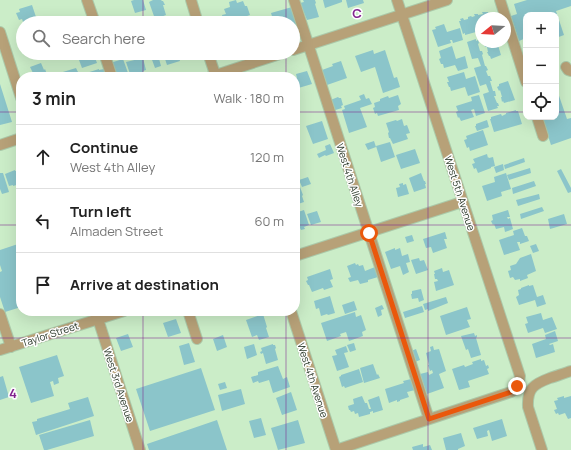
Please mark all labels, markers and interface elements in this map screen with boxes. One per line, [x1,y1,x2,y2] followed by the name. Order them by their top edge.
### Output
[352,4,362,22] text: C
[475,12,511,48] north arrow
[523,12,559,120] map controls
[523,12,559,48] button: +
[16,16,300,60] search box
[30,27,52,49] icon: search
[62,28,145,49] text: Search here
[523,48,559,84] button: −
[523,84,559,120] button: locate
[32,87,76,110] text: 3 min
[213,89,284,107] text: Walk · 180 m
[70,137,138,158] text: Continue
[333,142,367,209] street label: West 4th Alley
[32,146,54,168] icon: ahead
[250,148,284,166] text: 120 m
[441,154,479,232] street label: West 5th Avenue
[70,158,155,176] text: West 4th Alley
[70,201,132,222] text: Turn left
[32,210,54,232] icon: left
[254,212,284,230] text: 60 m
[70,222,163,240] text: Almaden Street
[360,224,378,242] route start
[32,274,54,296] icon: arrive
[70,274,219,295] text: Arrive at destination
[20,318,80,350] street label: Taylor Street
[294,341,332,419] street label: West 4th Avenue
[100,346,138,424] street label: West 3rd Avenue
[508,377,526,395] route end
[9,384,17,402] text: 4

